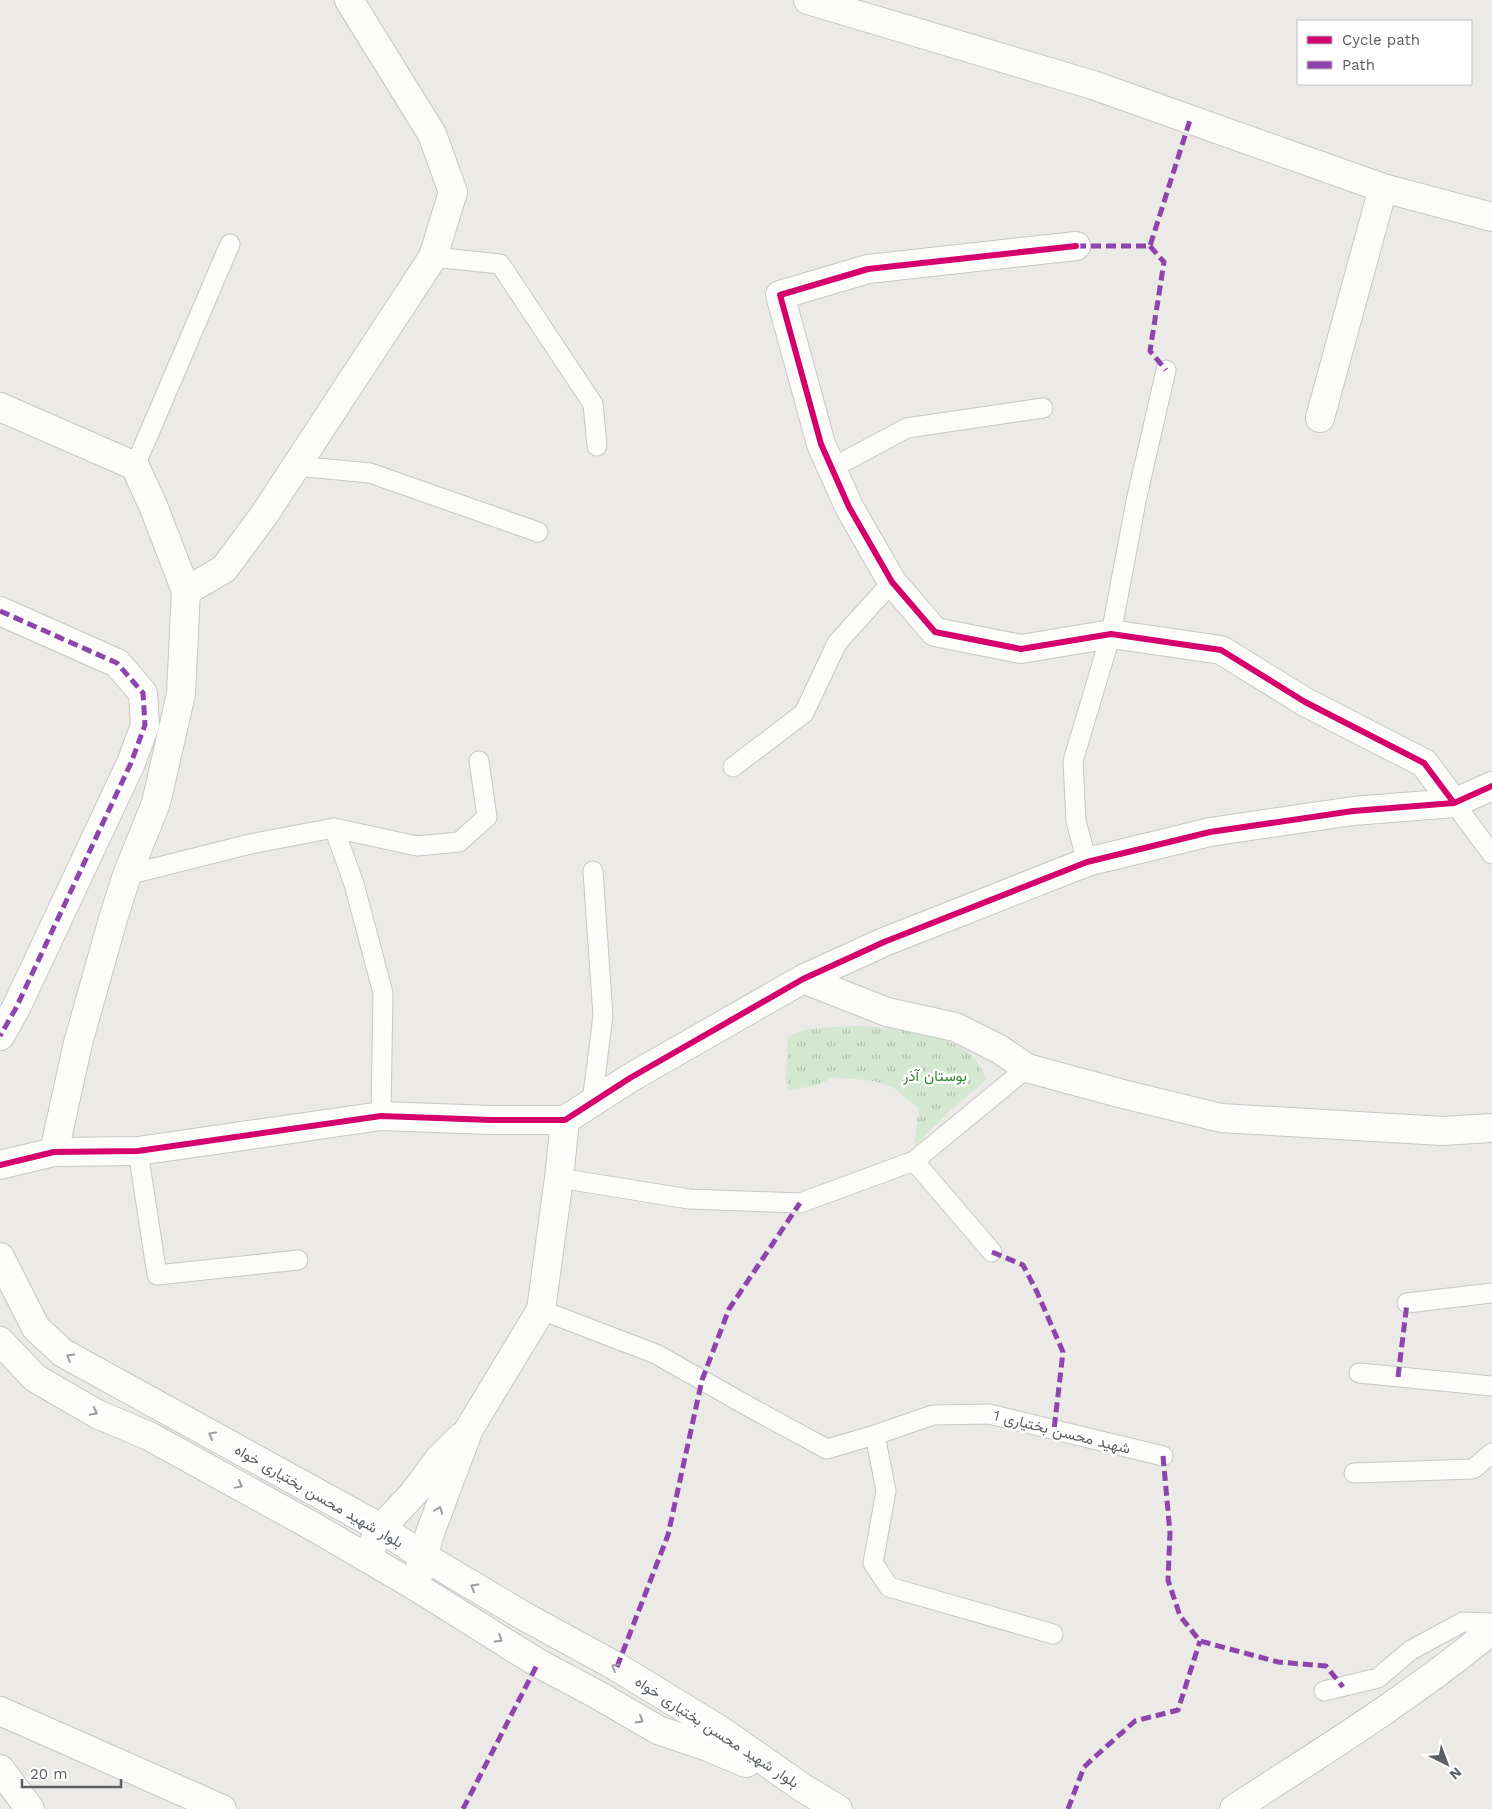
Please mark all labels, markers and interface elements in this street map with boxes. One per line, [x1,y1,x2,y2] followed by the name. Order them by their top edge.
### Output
[1297,20,1472,85] legend
[1342,31,1420,49] text: Cycle path
[1342,56,1375,74] text: Path
[902,1067,967,1085] park label: بوستان آذر
[66,1353,75,1363] one-way arrow
[88,1406,97,1416] one-way arrow
[991,1406,1133,1459] street label: شهید محسن بختیاری 1
[209,1431,218,1441] one-way arrow
[231,1440,406,1553] street label: بلوار شهید محسن بختیاری خواه
[233,1479,242,1489] one-way arrow
[433,1507,443,1515] one-way arrow
[470,1583,479,1593] one-way arrow
[494,1632,503,1642] one-way arrow
[612,1663,621,1673] one-way arrow
[631,1672,802,1793] street label: بلوار شهید محسن بختیاری خواه
[635,1713,644,1723] one-way arrow
[1422,1739,1472,1789] north arrow
[22,1756,121,1788] scale bar
[1446,1764,1465,1783] text: N
[30,1765,68,1783] text: 20 m

